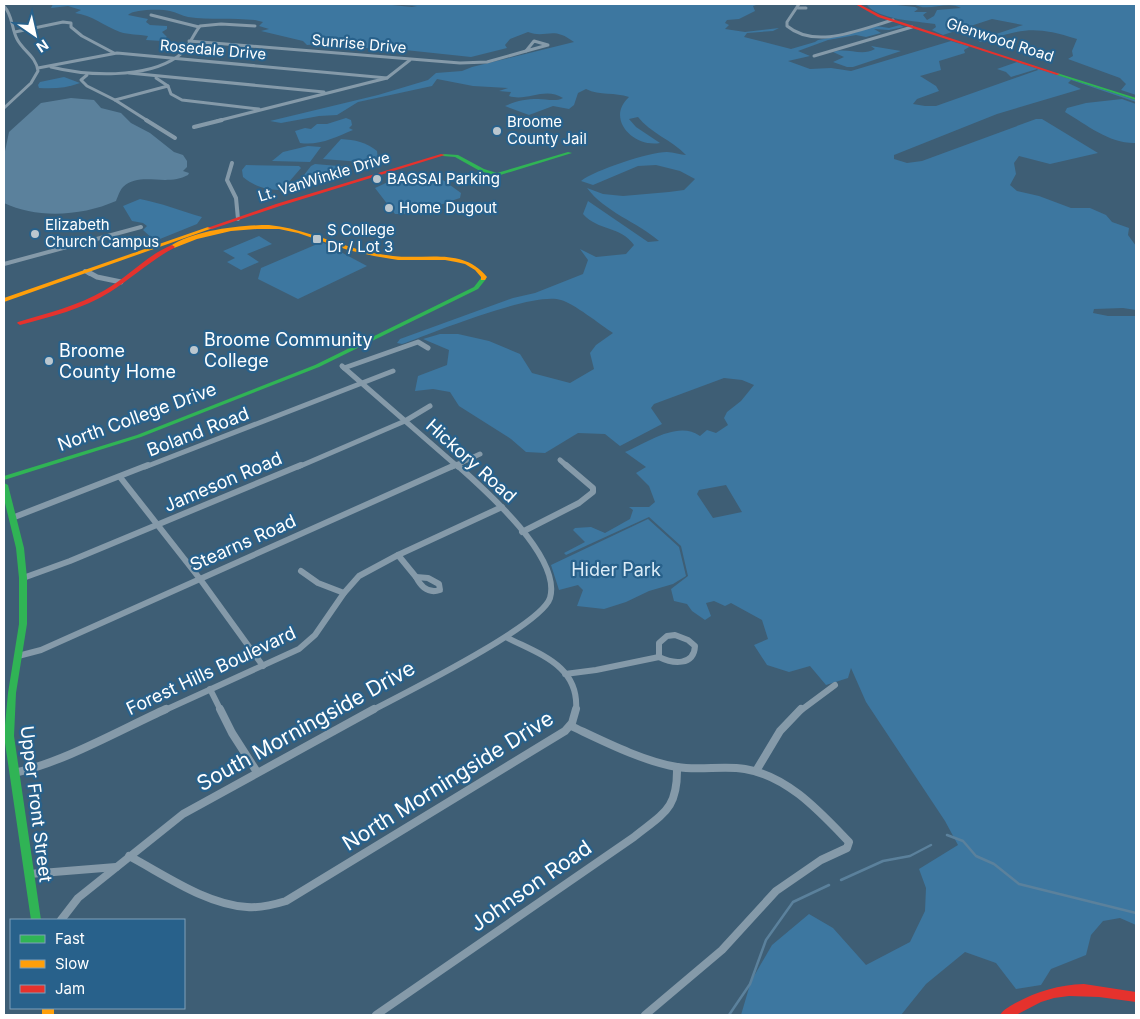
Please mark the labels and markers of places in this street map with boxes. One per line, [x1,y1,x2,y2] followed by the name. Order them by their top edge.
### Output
[507,112,587,148] place label: Broome County Jail
[491,125,503,137] marker: Broome County Jail
[387,169,500,188] place label: BAGSAI Parking
[371,173,383,185] marker: BAGSAI Parking
[399,198,497,217] place label: Home Dugout
[383,202,395,214] marker: Home Dugout
[45,215,159,251] place label: Elizabeth Church Campus
[327,220,395,256] place label: S College Dr / Lot 3
[29,228,41,240] marker: Elizabeth Church Campus
[311,233,323,245] marker: S College Dr / Lot 3
[204,329,373,371] place label: Broome Community College
[59,340,176,382] place label: Broome County Home
[188,344,200,356] marker: Broome Community College
[43,355,55,367] marker: Broome County Home

